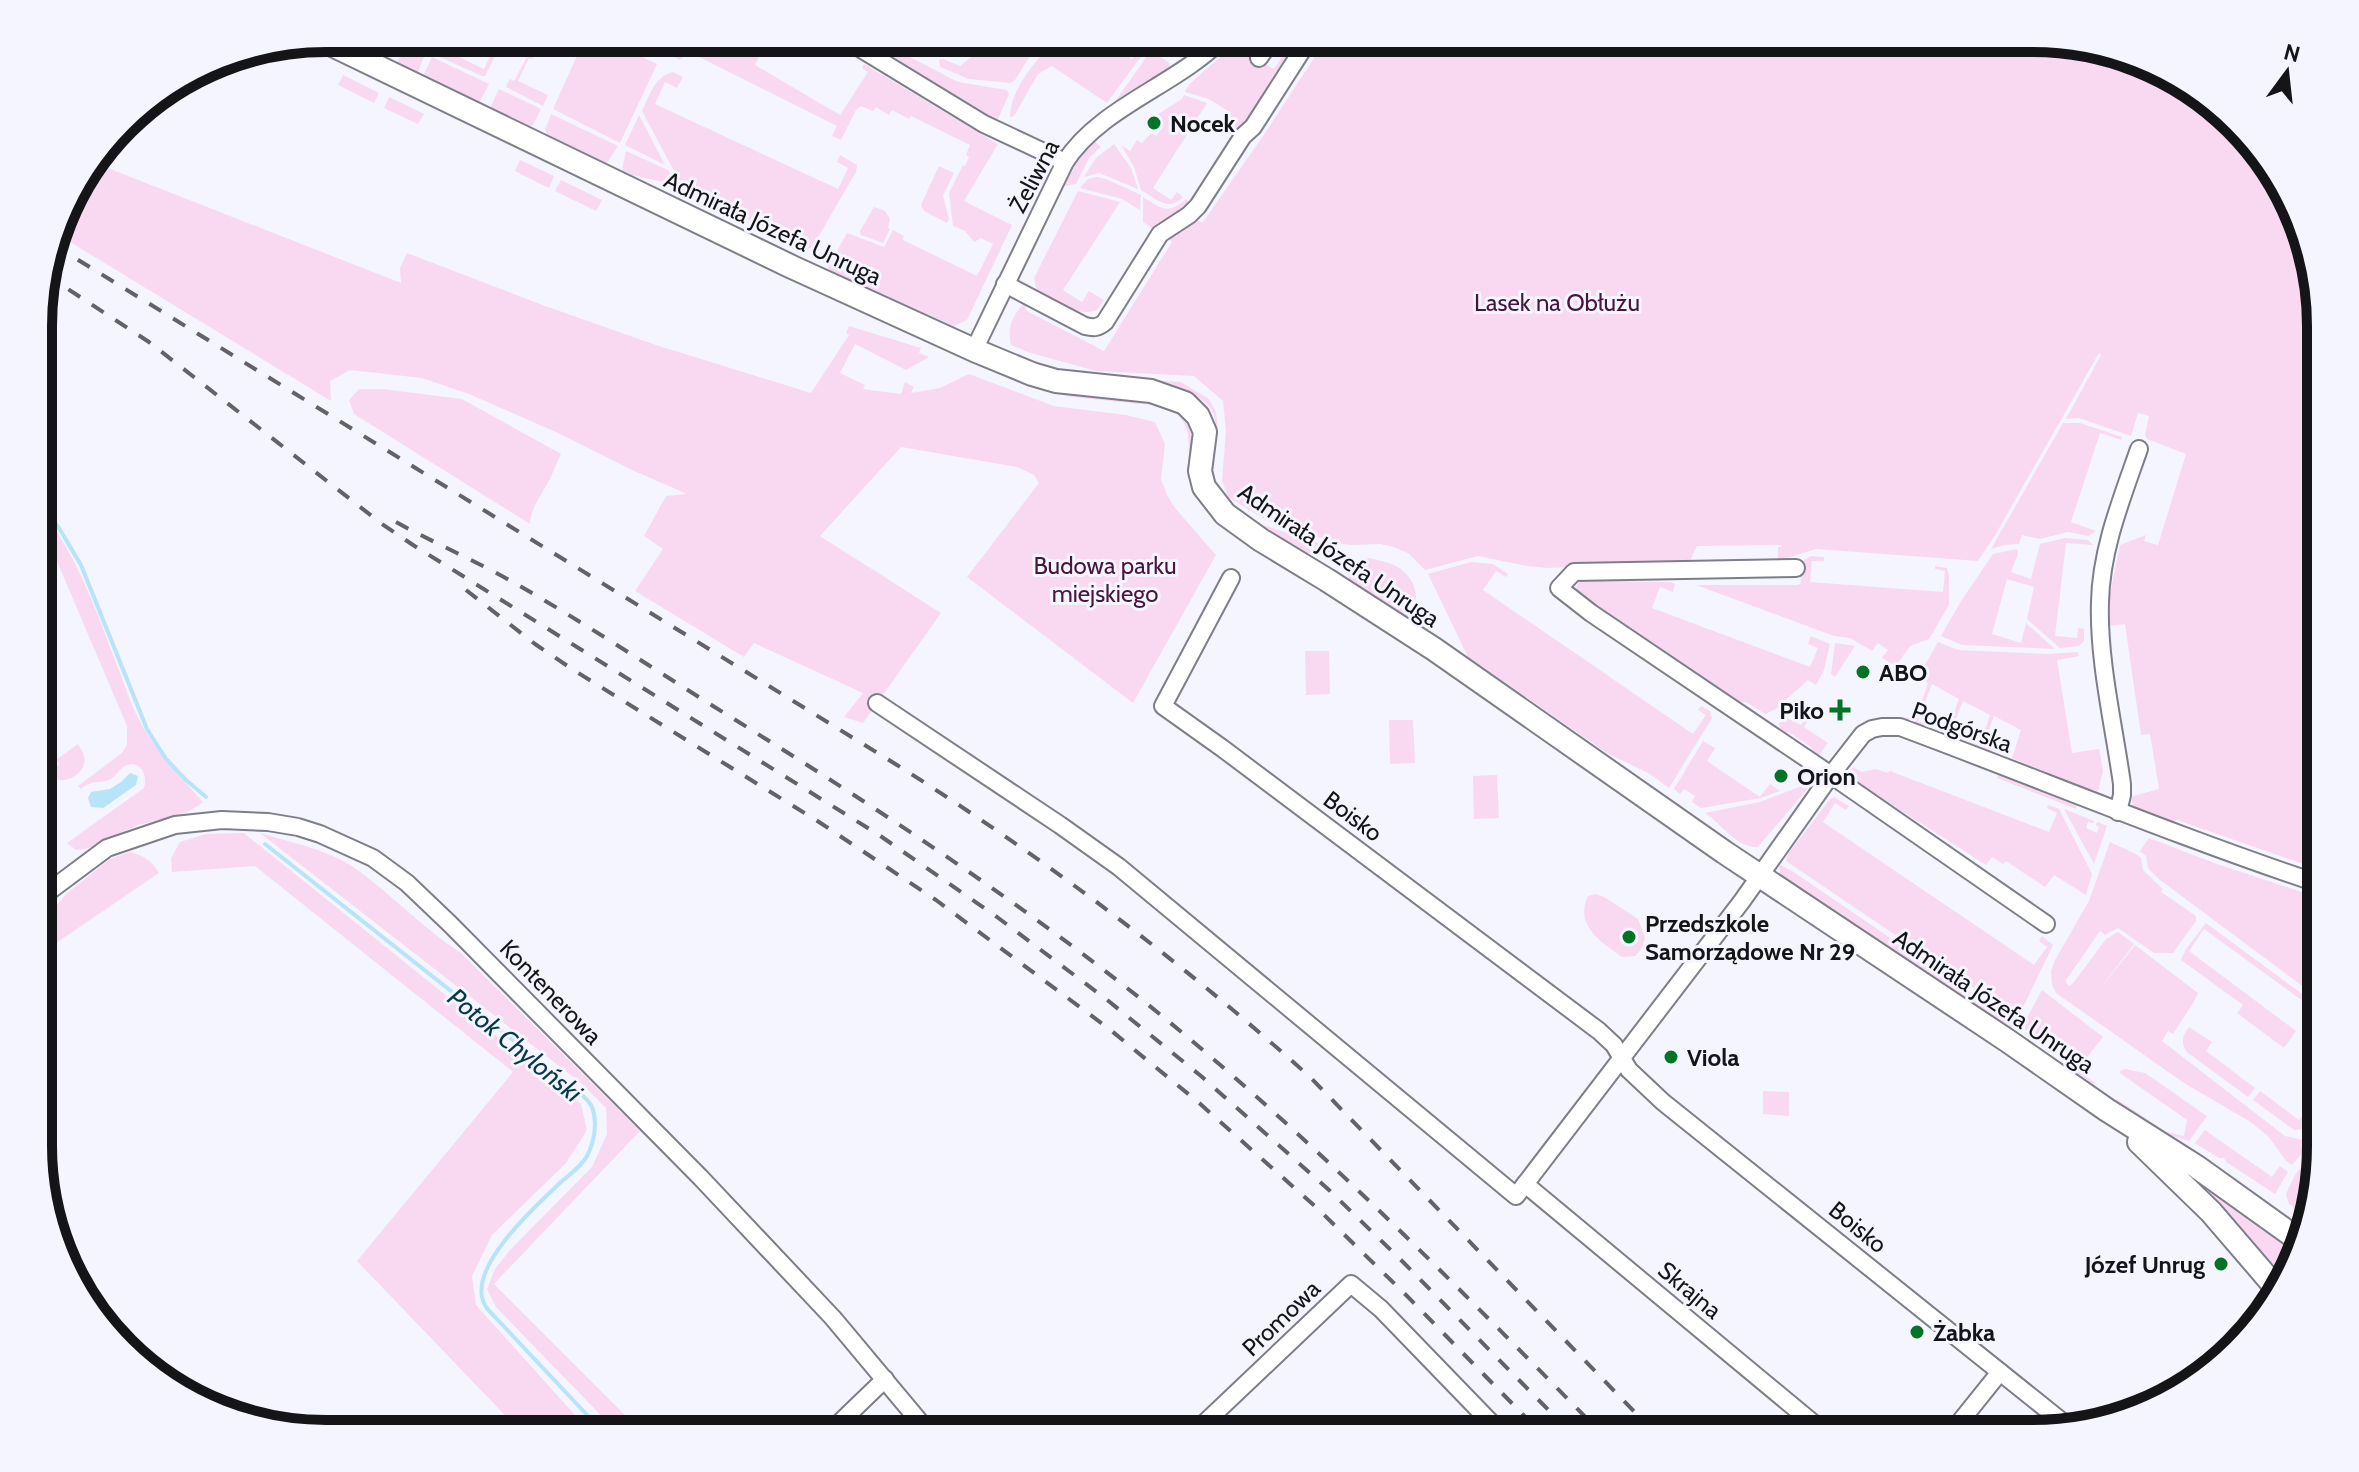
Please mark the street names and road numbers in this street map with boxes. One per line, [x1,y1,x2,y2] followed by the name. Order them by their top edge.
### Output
[1003,134,1065,217] street label: Żeliwna
[660,165,887,291] street label: Admirała Józefa Unruga
[1233,477,1445,633] street label: Admirała Józefa Unruga
[1908,695,2017,759] street label: Podgórska
[1318,785,1388,847] street label: Boisko
[1888,923,2100,1079] street label: Admirała Józefa Unruga
[494,934,608,1051] street label: Kontenerowa
[1823,1195,1893,1259] street label: Boisko
[1652,1255,1728,1325] street label: Skrajna
[1236,1274,1326,1362] street label: Promowa

